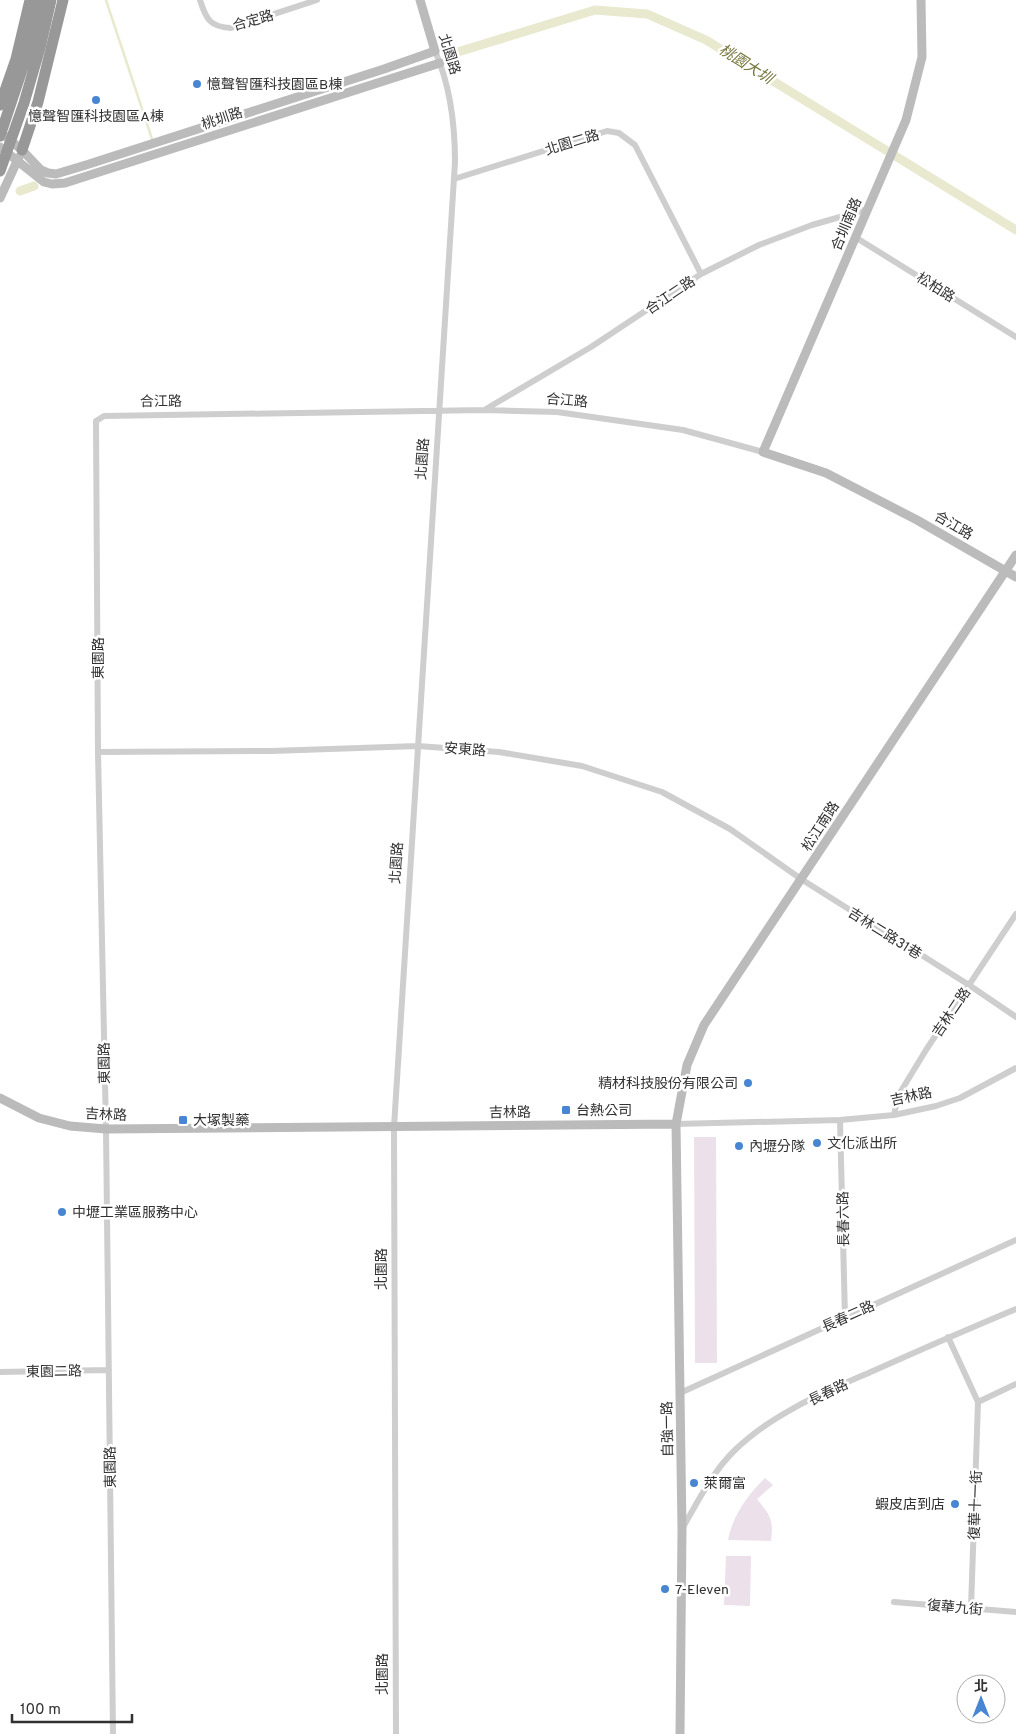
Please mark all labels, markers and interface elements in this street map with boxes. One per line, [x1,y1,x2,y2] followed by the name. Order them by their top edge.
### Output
[231,7,276,35] street label: 合定路
[434,32,464,77] street label: 北園路
[715,41,777,90] water label: 桃園大圳
[207,76,342,94] place label: 憶聲智匯科技園區B棟
[191,78,203,90] marker: 憶聲智匯科技園區B棟
[90,94,102,106] marker: 憶聲智匯科技園區A棟
[200,105,245,134] street label: 桃圳路
[28,108,164,126] place label: 憶聲智匯科技園區A棟
[543,126,602,160] street label: 北園二路
[829,195,866,254] street label: 合圳南路
[913,270,958,307] street label: 松柏路
[643,274,699,319] street label: 合江二路
[545,391,589,412] street label: 合江路
[140,394,182,411] street label: 合江路
[413,437,433,481] street label: 北園路
[931,508,976,544] street label: 合江路
[91,637,108,679] street label: 東園路
[443,741,486,760] street label: 安東路
[799,799,844,855] street label: 松江南路
[387,841,407,885] street label: 北園路
[844,905,924,964] street label: 吉林二路31巷
[930,985,975,1041] street label: 吉林二路
[97,1042,114,1084] street label: 東園路
[598,1075,738,1093] place label: 精材科技股份有限公司
[742,1077,754,1089] marker: 精材科技股份有限公司
[889,1085,934,1110] street label: 吉林路
[576,1102,632,1120] place label: 台熱公司
[560,1104,572,1116] marker: 台熱公司
[489,1105,531,1122] street label: 吉林路
[85,1106,127,1125] street label: 吉林路
[193,1112,249,1130] place label: 大塚製藥
[177,1114,189,1126] marker: 大塚製藥
[827,1135,897,1153] place label: 文化派出所
[811,1137,823,1149] marker: 文化派出所
[749,1139,805,1156] place label: 內壢分隊
[733,1140,745,1152] marker: 內壢分隊
[836,1191,853,1247] street label: 長春六路
[72,1205,198,1222] place label: 中壢工業區服務中心
[56,1206,68,1218] marker: 中壢工業區服務中心
[373,1248,391,1290] street label: 北園路
[820,1298,878,1337] street label: 長春二路
[26,1364,82,1381] street label: 東園二路
[806,1377,851,1410] street label: 長春路
[660,1401,677,1457] street label: 自強一路
[103,1446,120,1488] street label: 東園路
[967,1470,986,1540] street label: 復華十一街
[704,1476,746,1493] place label: 萊爾富
[688,1477,700,1489] marker: 萊爾富
[875,1497,945,1514] place label: 蝦皮店到店
[949,1498,961,1510] marker: 蝦皮店到店
[675,1582,729,1599] place label: 7-Eleven
[659,1583,671,1595] marker: 7-Eleven
[926,1598,984,1619] street label: 復華九街
[374,1653,392,1695] street label: 北園路
[956,1674,1006,1724] north arrow
[974,1679,988,1696] text: 北
[12,1692,132,1724] scale bar
[20,1701,61,1720] text: 100 m

